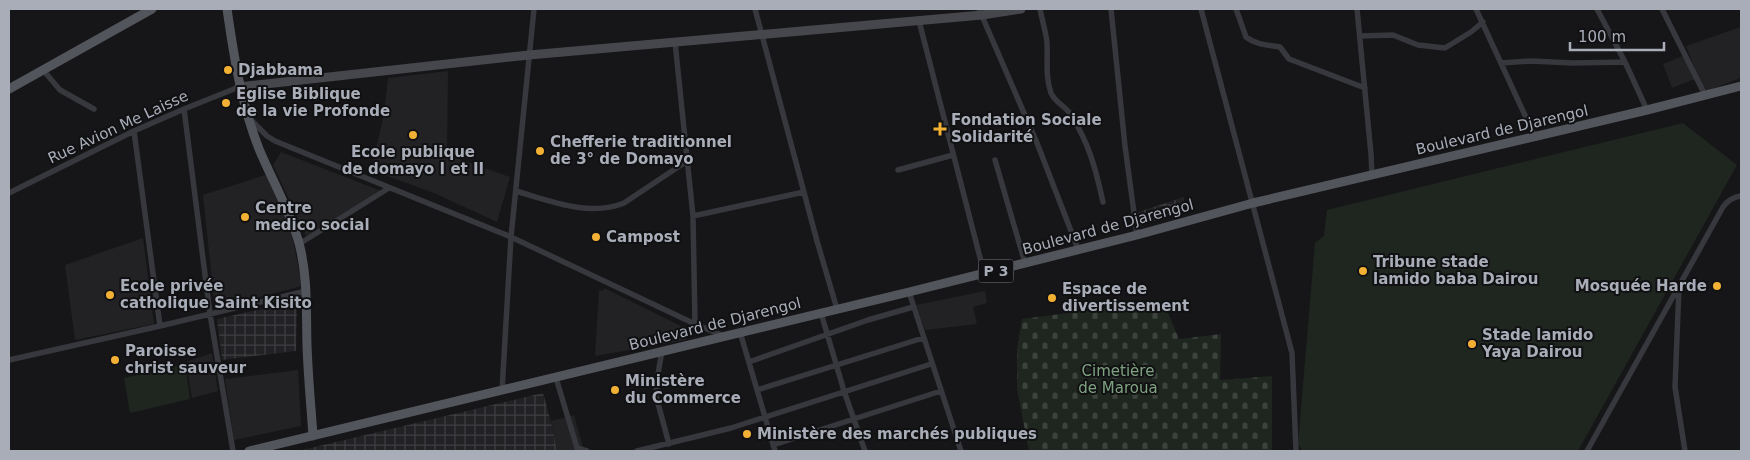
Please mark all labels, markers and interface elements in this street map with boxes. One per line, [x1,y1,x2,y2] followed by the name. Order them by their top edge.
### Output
[1570,20,1664,52] scale bar
[1578,28,1626,46] text: 100 m
[238,61,323,79] place label: Djabbama
[222,64,234,76] marker: Djabbama
[236,85,390,120] place label: Eglise Biblique de la vie Profonde
[45,87,191,167] street label: Rue Avion Me Laisse
[220,97,232,109] marker: Eglise Biblique de la vie Profonde
[1414,101,1590,159] street label: Boulevard de Djarengol
[951,111,1102,146] place label: Fondation Sociale Solidarité
[933,122,947,136] marker: Fondation Sociale Solidarité
[407,129,419,141] marker: Ecole publique de domayo I et II
[550,133,732,168] place label: Chefferie traditionnel de 3° de Domayo
[342,143,484,178] place label: Ecole publique de domayo I et II
[534,145,546,157] marker: Chefferie traditionnel de 3° de Domayo
[1020,195,1196,259] street label: Boulevard de Djarengol
[255,199,370,234] place label: Centre medico social
[239,211,251,223] marker: Centre medico social
[606,228,680,246] place label: Campost
[590,231,602,243] marker: Campost
[1373,253,1538,288] place label: Tribune stade lamido baba Dairou
[978,260,1014,282] road number: P 3
[1357,265,1369,277] marker: Tribune stade lamido baba Dairou
[120,277,312,312] place label: Ecole privée catholique Saint Kisito
[1575,277,1707,295] place label: Mosquée Harde
[1062,280,1189,315] place label: Espace de divertissement
[1711,280,1723,292] marker: Mosquée Harde
[104,289,116,301] marker: Ecole privée catholique Saint Kisito
[1046,292,1058,304] marker: Espace de divertissement
[627,294,803,354] street label: Boulevard de Djarengol
[1481,326,1593,361] place label: Stade lamido Yaya Dairou
[1466,338,1478,350] marker: Stade lamido Yaya Dairou
[125,342,247,377] place label: Paroisse christ sauveur
[109,354,121,366] marker: Paroisse christ sauveur
[1078,362,1158,397] park label: Cimetière de Maroua
[625,372,741,407] place label: Ministère du Commerce
[609,384,621,396] marker: Ministère du Commerce
[757,425,1037,443] place label: Ministère des marchés publiques
[741,428,753,440] marker: Ministère des marchés publiques

